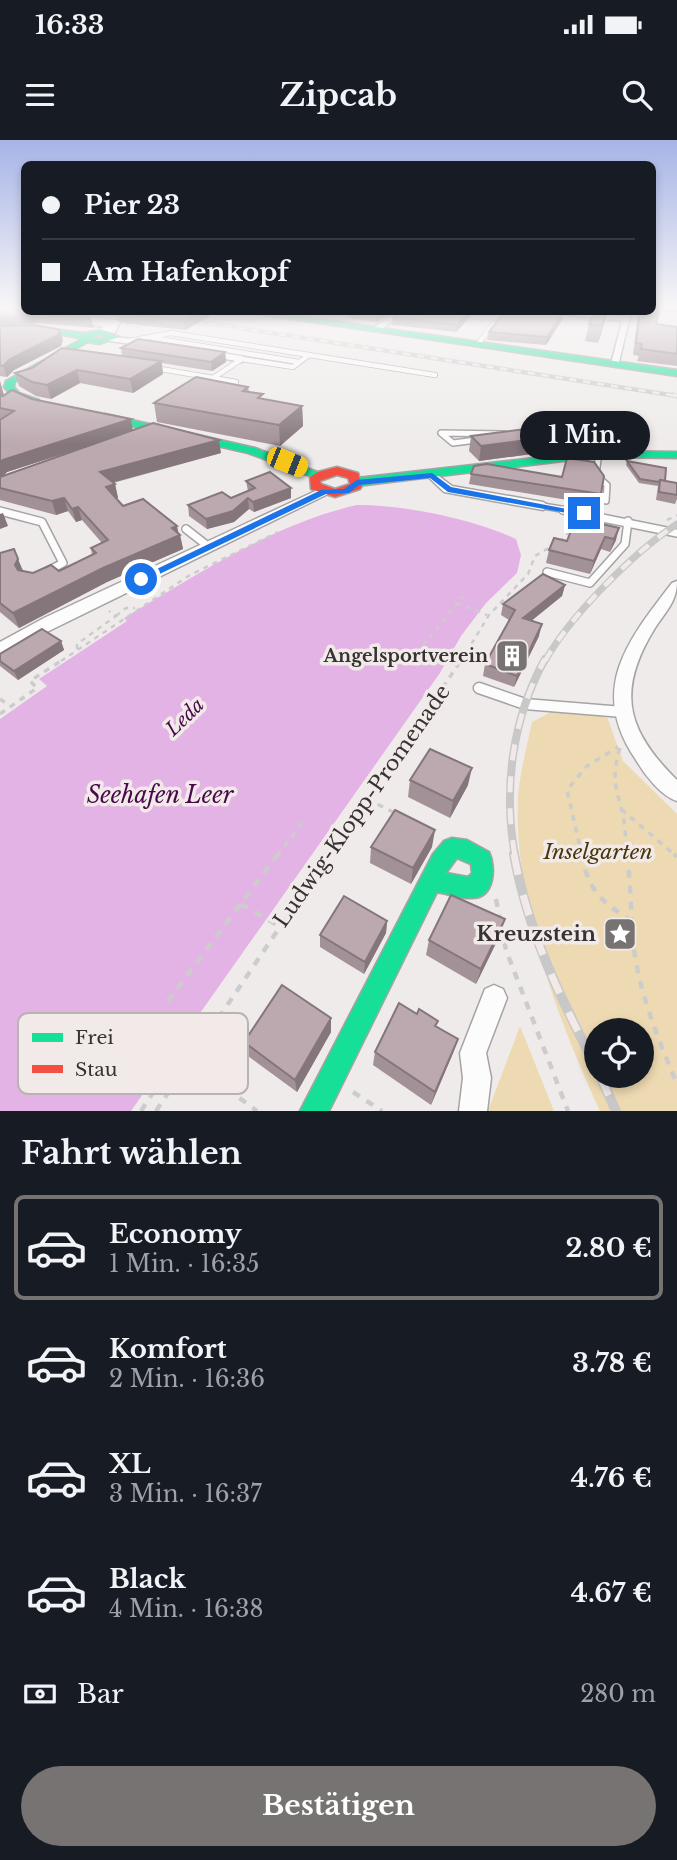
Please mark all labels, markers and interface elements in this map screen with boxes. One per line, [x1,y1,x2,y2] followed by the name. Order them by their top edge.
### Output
[35,9,104,41] text: 16:33
[280,75,397,115] text: Zipcab
[21,76,59,114] icon: menu
[618,76,656,114] icon: search
[84,189,180,221] text: Pier 23
[84,256,289,288] text: Am Hafenkopf
[519,412,649,460] callout: 1 Min.
[548,421,622,449] text: 1 Min.
[264,444,311,480] car
[568,497,600,529] route end
[125,563,157,595] route start
[493,637,531,675] building icon: Angelsportverein
[323,645,488,667] place label: Angelsportverein
[268,680,456,932] street label: Ludwig-Klopp-Promenade
[160,693,209,741] water label: Leda
[87,781,235,809] water label: Seehafen Leer
[542,839,653,865] park label: Inselgarten
[601,915,639,953] place icon: Kreuzstein
[476,921,596,947] place label: Kreuzstein
[18,1013,248,1094] legend
[584,1018,654,1088] map controls
[584,1018,654,1088] button: locate
[75,1026,114,1049] text: Frei
[75,1058,118,1081] text: Stau
[21,1133,242,1173] text: Fahrt wählen
[25,1216,88,1279] icon: car
[109,1218,242,1250] text: Economy
[565,1232,652,1264] text: 2.80 €
[109,1250,259,1278] text: 1 Min. · 16:35
[25,1331,88,1394] icon: car
[109,1333,227,1365] text: Komfort
[572,1347,652,1379] text: 3.78 €
[109,1365,265,1393] text: 2 Min. · 16:36
[25,1446,88,1509] icon: car
[109,1448,151,1480] text: XL
[571,1462,652,1494] text: 4.76 €
[109,1480,262,1508] text: 3 Min. · 16:37
[25,1561,88,1624] icon: car
[109,1563,186,1595] text: Black
[571,1577,652,1609] text: 4.67 €
[109,1595,263,1623] text: 4 Min. · 16:38
[21,1675,59,1713] icon: cash
[77,1678,124,1710] text: Bar
[580,1680,656,1708] text: 280 m
[21,1766,656,1846] button: Bestätigen

